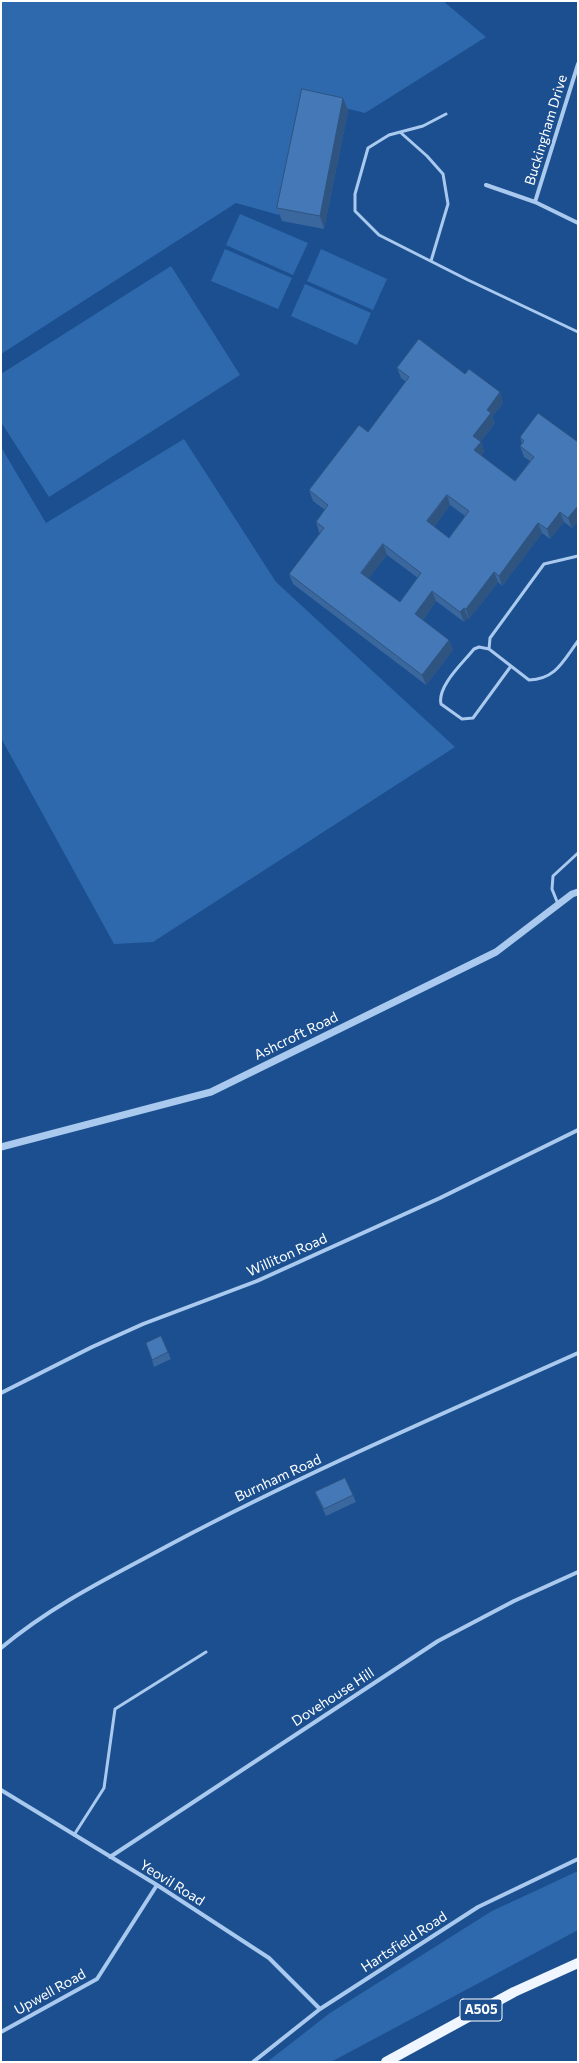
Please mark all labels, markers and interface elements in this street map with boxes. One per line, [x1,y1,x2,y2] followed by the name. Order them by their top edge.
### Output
[521,73,571,187] street label: Buckingham Drive
[251,1008,341,1064] street label: Ashcroft Road
[244,1230,330,1280] street label: Williton Road
[232,1451,324,1505] street label: Burnham Road
[289,1664,377,1730] street label: Dovehouse Hill
[137,1857,207,1909] street label: Yeovil Road
[358,1908,450,1976] street label: Hartsfield Road
[11,1965,89,2019] street label: Upwell Road
[460,1999,502,2021] road number: A505

